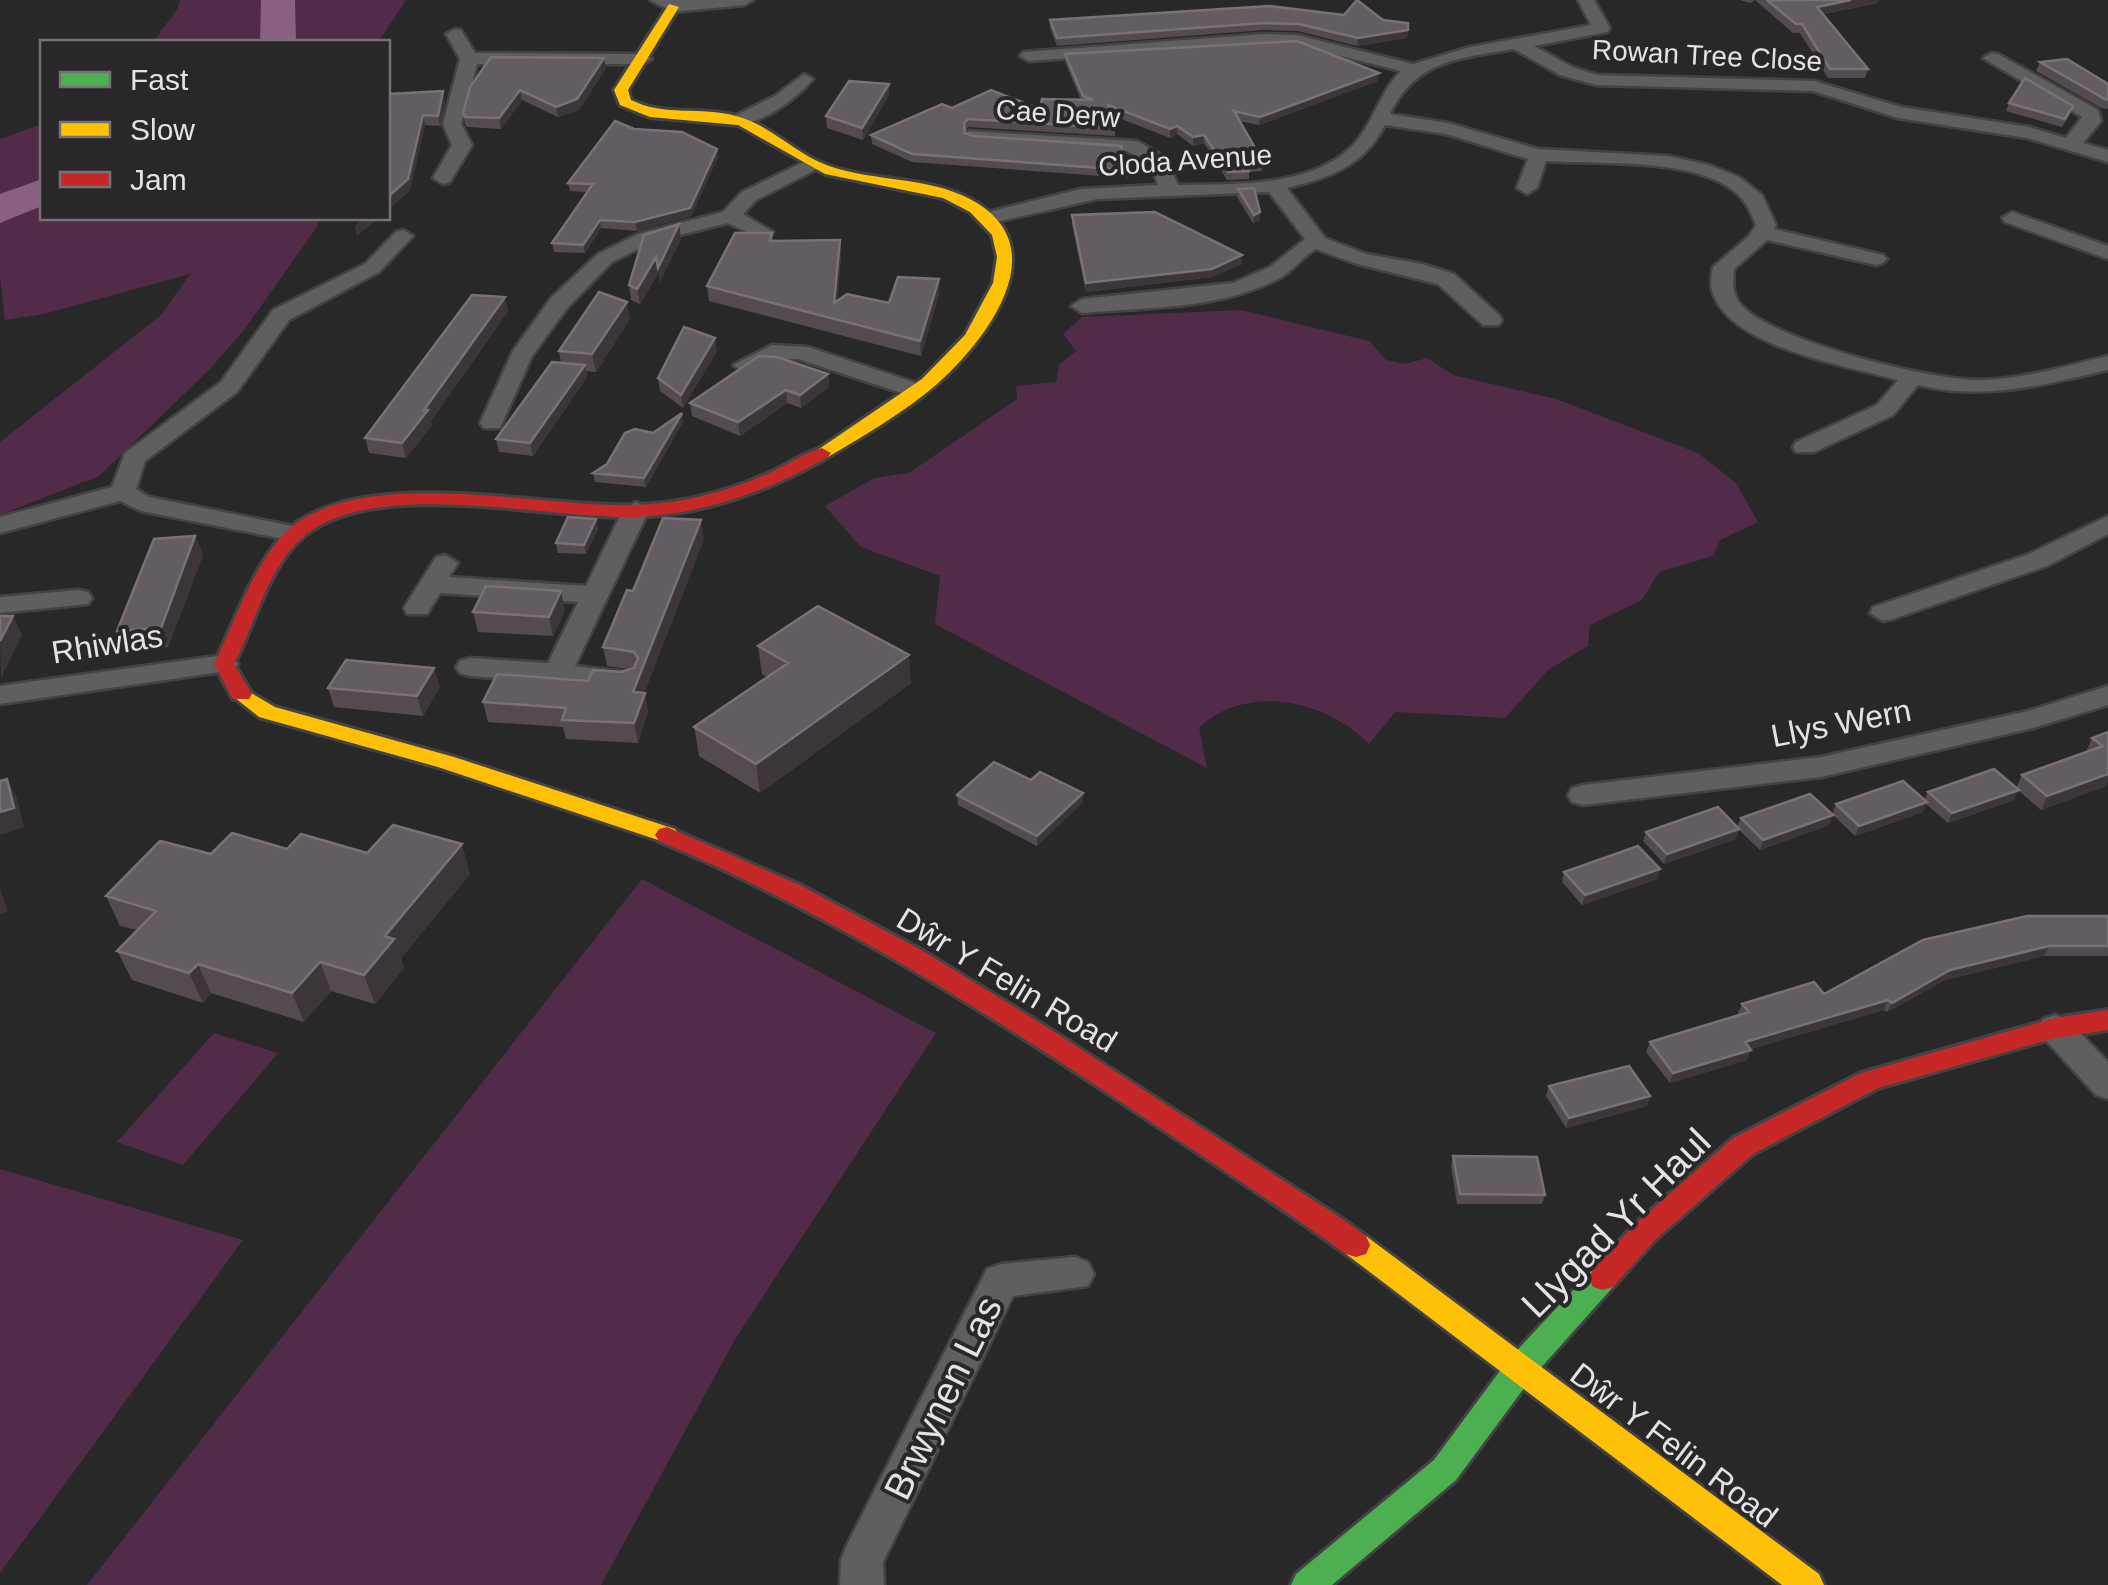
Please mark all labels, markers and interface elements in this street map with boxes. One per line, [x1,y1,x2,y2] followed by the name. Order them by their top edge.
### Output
[1591,34,1823,77] street label: Rowan Tree Close
[40,40,390,220] legend
[130,63,189,96] text: Fast
[995,94,1122,133] street label: Cae Derw
[130,113,195,146] text: Slow
[1097,139,1273,182] street label: Cloda Avenue
[130,163,187,196] text: Jam
[49,617,165,671] street label: Rhiwlas
[1768,692,1914,754] street label: Llys Wern
[891,900,1123,1060] street label: Dŵr Y Felin Road
[1513,1120,1719,1326] street label: Llygad Yr Haul
[876,1290,1010,1506] street label: Brwynen Las
[1564,1356,1784,1534] street label: Dŵr Y Felin Road

